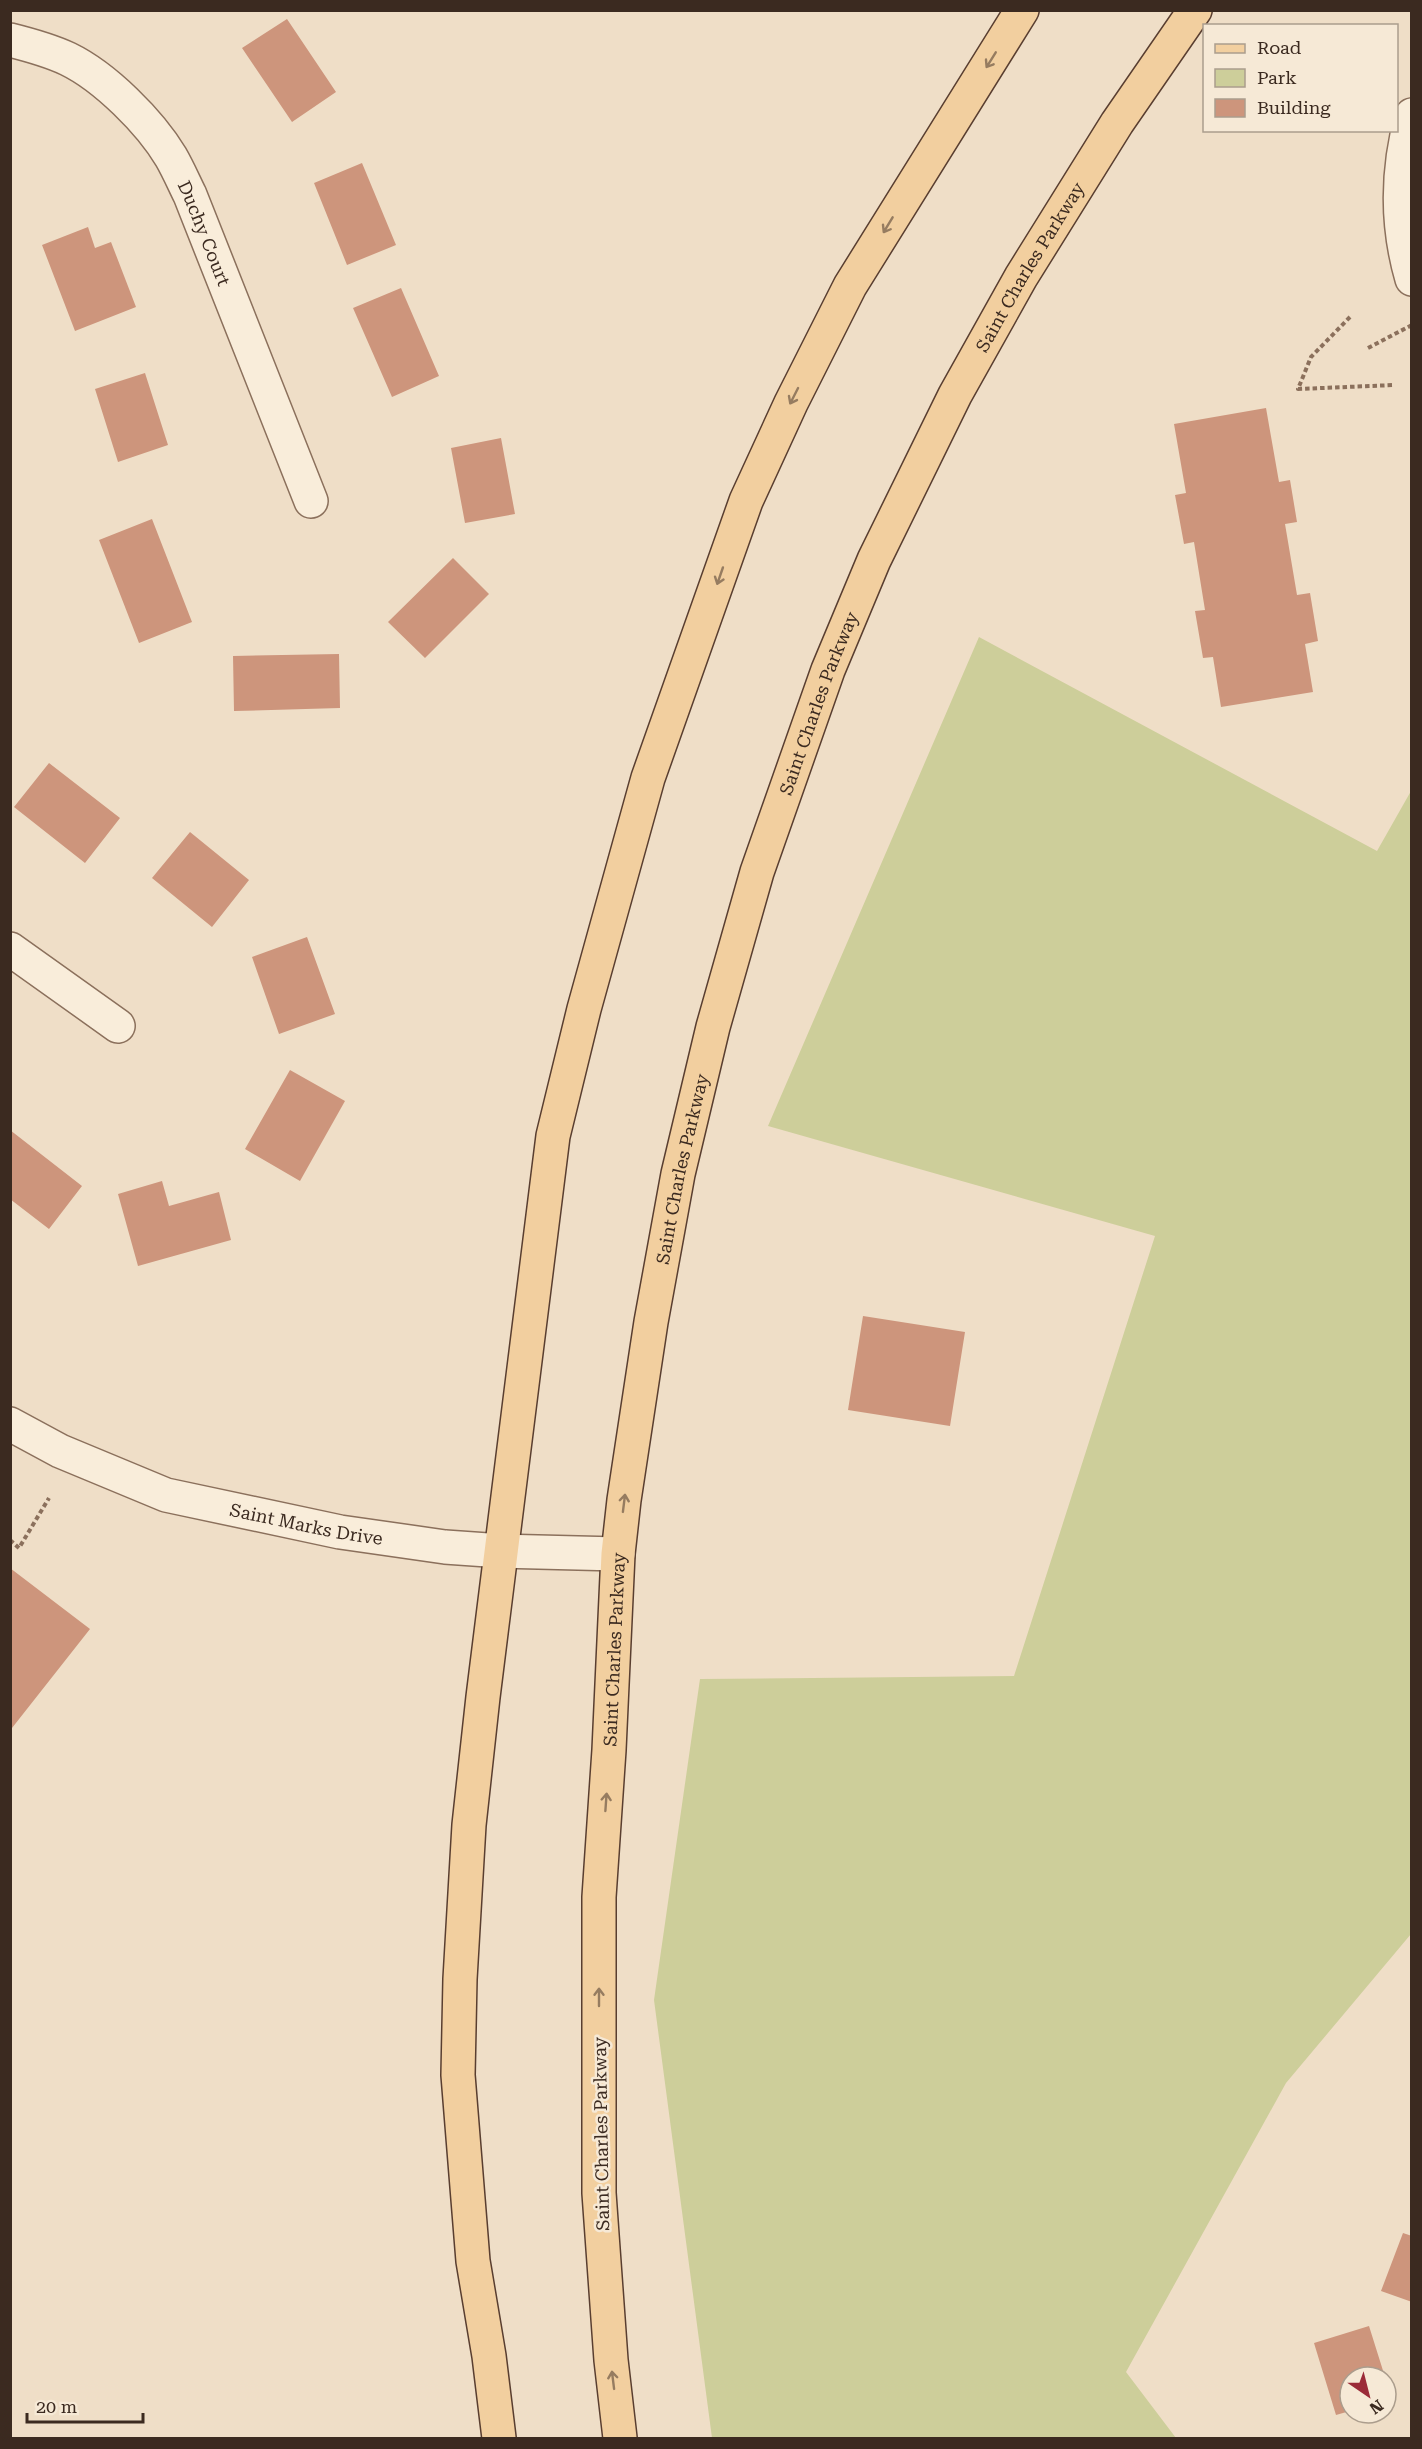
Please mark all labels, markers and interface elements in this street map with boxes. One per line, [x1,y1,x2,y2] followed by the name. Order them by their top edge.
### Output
[1203,24,1398,132] legend
[1257,37,1302,58] text: Road
[985,51,997,68] one-way arrow
[1257,67,1297,88] text: Park
[1257,97,1331,118] text: Building
[174,177,235,289] street label: Duchy Court
[971,178,1088,355] street label: Saint Charles Parkway
[881,216,893,233] one-way arrow
[788,387,799,405] one-way arrow
[713,566,724,585] one-way arrow
[774,608,862,798] street label: Saint Charles Parkway
[651,1071,712,1266] street label: Saint Charles Parkway
[619,1493,630,1513] one-way arrow
[228,1498,384,1549] street label: Saint Marks Drive
[599,1552,629,1747] street label: Saint Charles Parkway
[600,1793,611,1813] one-way arrow
[593,1987,605,2007] one-way arrow
[589,2036,613,2231] street label: Saint Charles Parkway
[1338,2365,1398,2425] north arrow
[607,2371,618,2391] one-way arrow
[27,2386,142,2424] scale bar
[36,2396,77,2417] text: 20 m
[1366,2396,1387,2418] text: N

